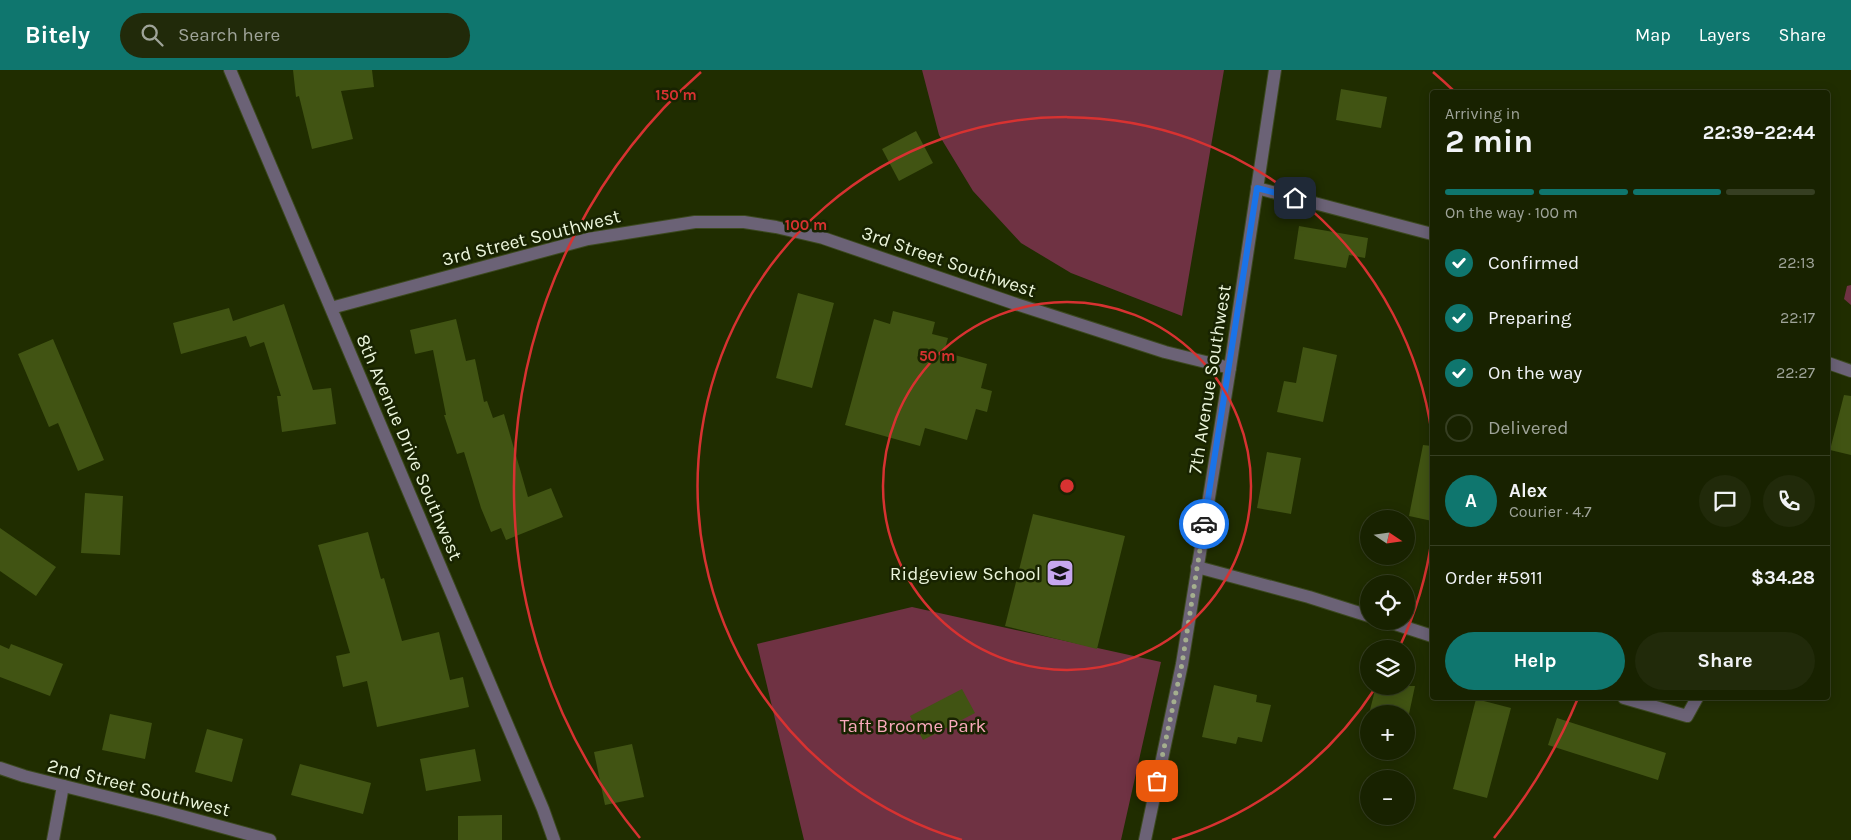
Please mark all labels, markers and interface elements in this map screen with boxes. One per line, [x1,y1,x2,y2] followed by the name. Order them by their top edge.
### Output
[120,13,470,58] search box
[25,21,90,49] text: Bitely
[138,21,166,49] icon: search
[178,24,280,46] text: Search here
[1635,24,1671,46] text: Map
[1699,24,1751,46] text: Layers
[1779,24,1826,46] text: Share
[655,86,697,104] text: 150 m
[1445,104,1520,123] text: Arriving in
[1703,122,1815,144] text: 22:39–22:44
[1445,123,1533,160] text: 2 min
[1274,177,1316,219] pin
[1281,184,1309,212] icon: home
[1445,203,1578,222] text: On the way · 100 m
[440,205,623,271] street label: 3rd Street Southwest
[785,216,827,234] text: 100 m
[858,222,1039,302] street label: 3rd Street Southwest
[1445,249,1473,277] icon: check
[1488,252,1579,274] text: Confirmed
[1778,253,1815,272] text: 22:13
[1184,283,1236,476] street label: 7th Avenue Southwest
[1445,304,1473,332] icon: check
[1488,307,1571,329] text: Preparing
[1780,308,1815,327] text: 22:17
[351,331,467,564] street label: 8th Avenue Drive Southwest
[919,347,955,365] text: 50 m
[1445,359,1473,387] icon: check
[1488,362,1582,384] text: On the way
[1776,363,1815,382] text: 22:27
[1488,417,1568,439] text: Delivered
[1699,475,1751,527] button: chat
[1763,475,1815,527] button: phone
[1058,477,1076,495] centre of rings
[1509,480,1547,502] text: Alex
[1465,490,1477,512] text: A
[1179,499,1229,549] courier
[1509,502,1592,521] text: Courier · 4.7
[1190,510,1218,538] icon: car
[1360,510,1415,565] north arrow
[1360,510,1415,825] map controls
[1045,558,1075,588] school or university icon: Ridgeview School
[890,563,1041,585] place label: Ridgeview School
[1445,567,1543,589] text: Order #5911
[1751,567,1815,589] text: $34.28
[1360,575,1415,630] button: locate
[1445,632,1625,690] button: Help
[1635,632,1815,690] button: Share
[1360,640,1415,695] button: layers
[1360,705,1415,760] button: +
[840,715,987,737] park label: Taft Broome Park
[45,755,232,821] street label: 2nd Street Southwest
[1136,760,1178,802] pin
[1143,767,1171,795] icon: bag
[1360,770,1415,825] button: −

